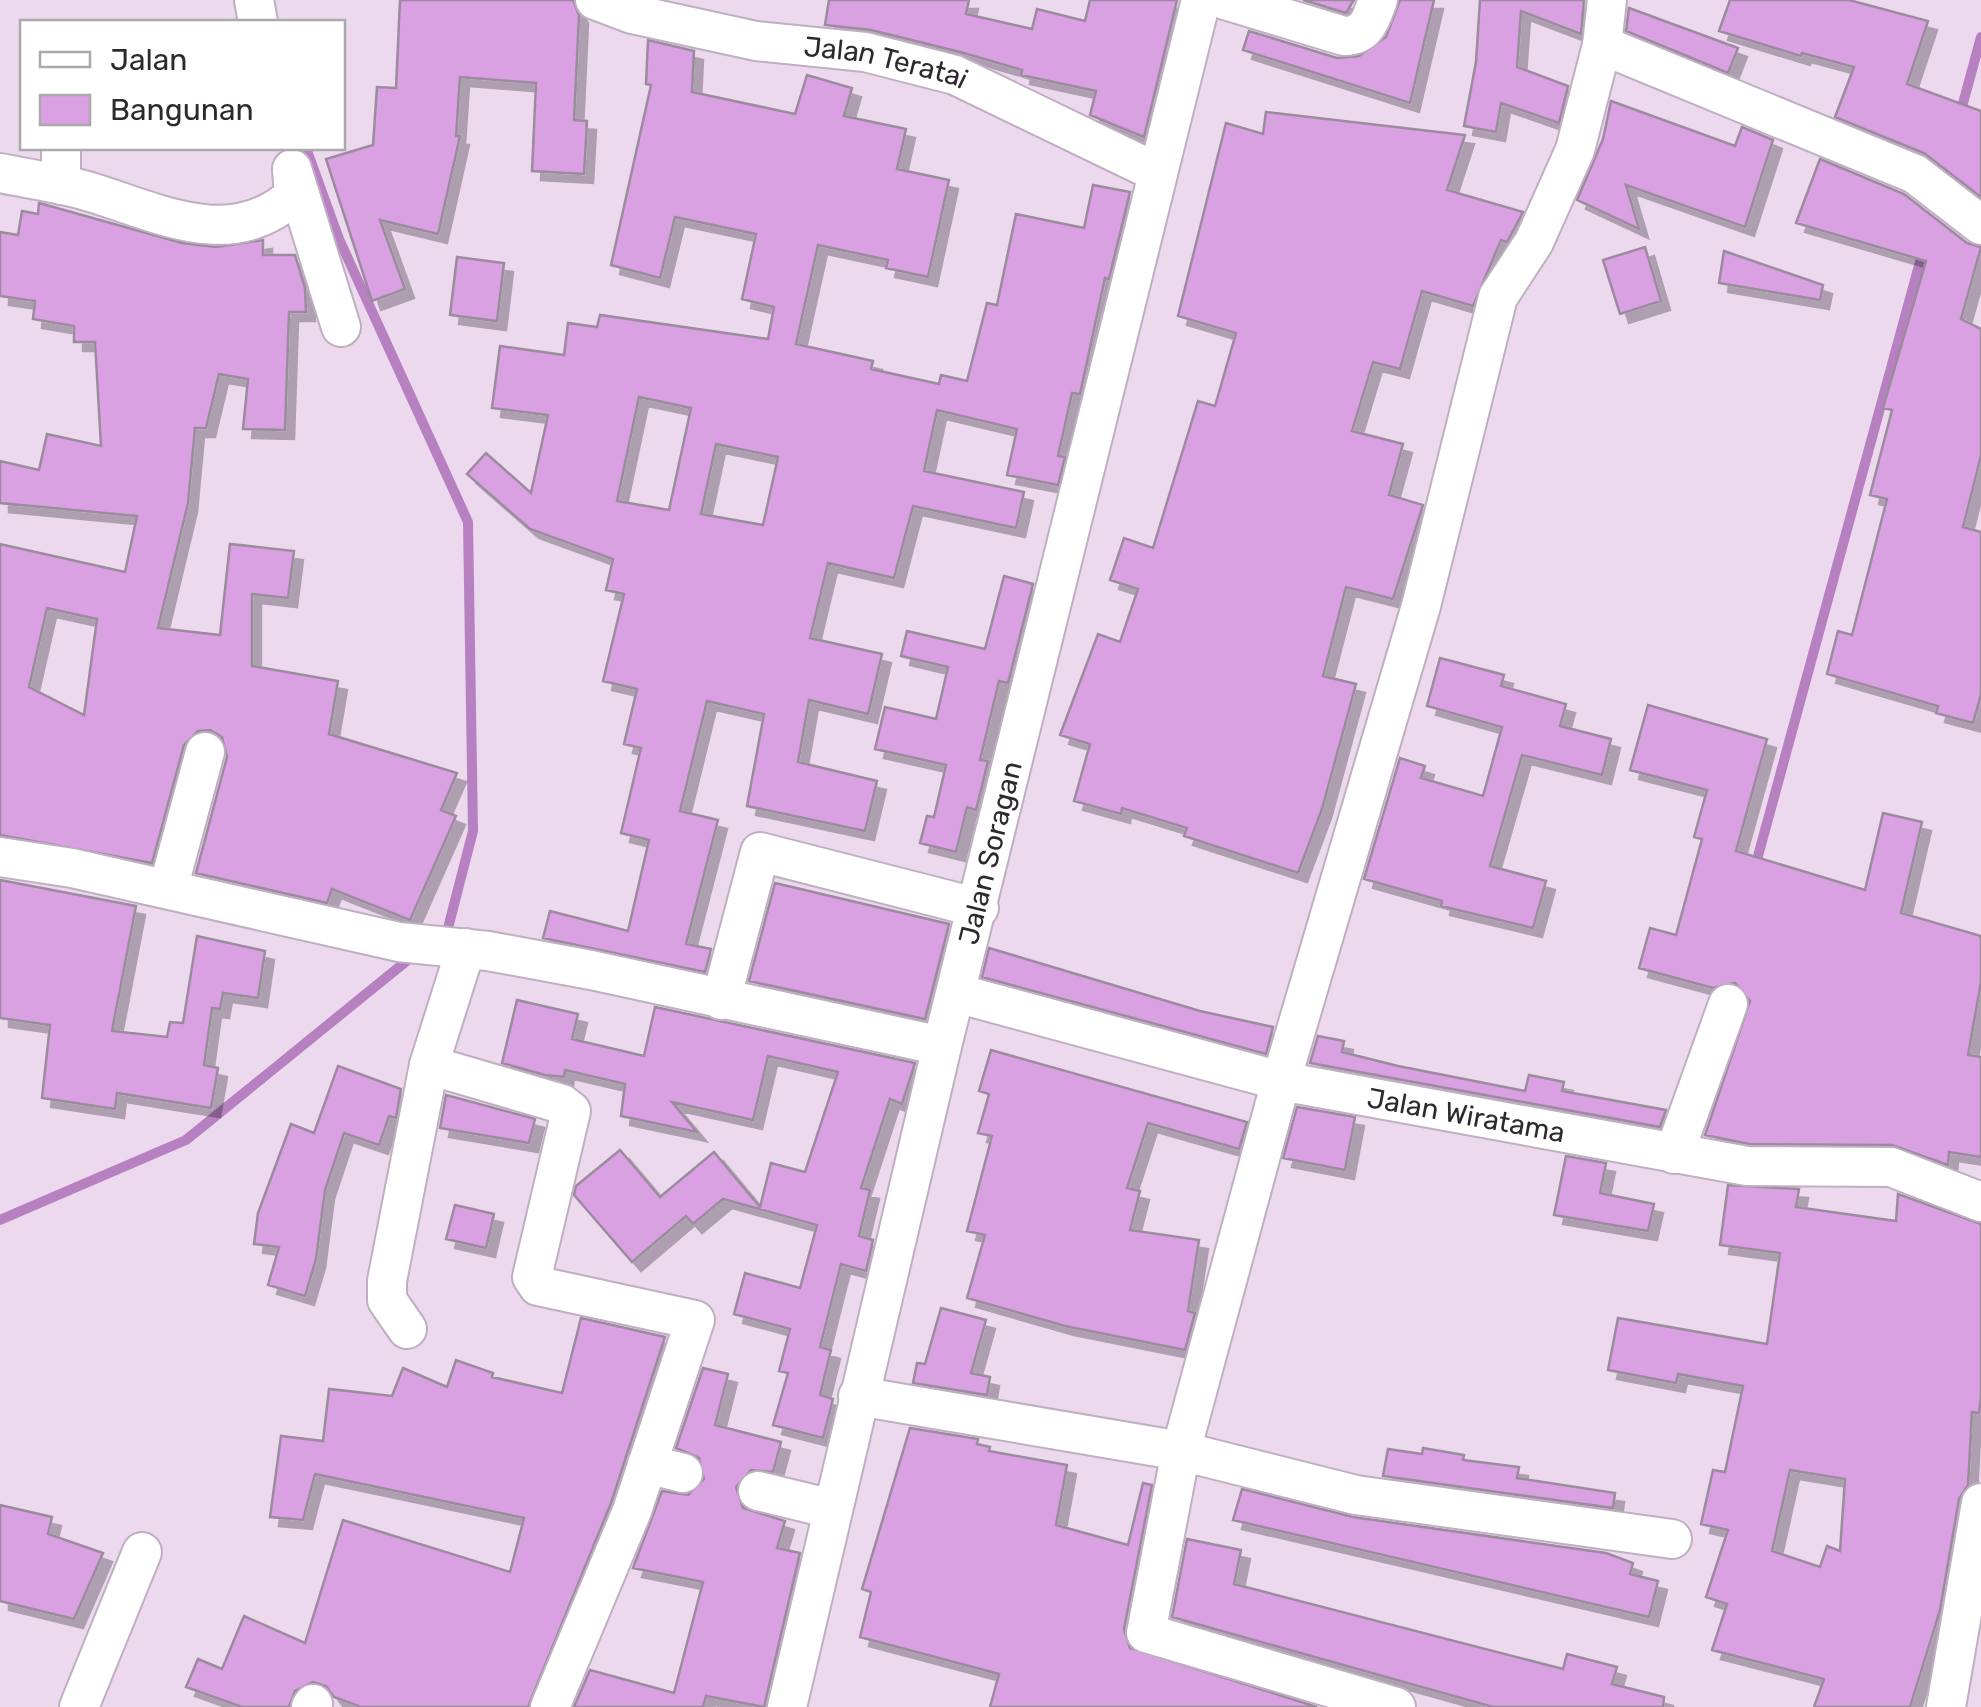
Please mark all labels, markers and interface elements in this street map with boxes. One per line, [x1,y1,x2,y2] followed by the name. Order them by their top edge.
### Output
[20,20,345,150] legend
[802,29,973,95] street label: Jalan Teratai
[110,42,188,78] text: Jalan
[110,92,254,128] text: Bangunan
[951,758,1028,948] street label: Jalan Soragan
[1365,1081,1568,1149] street label: Jalan Wiratama

